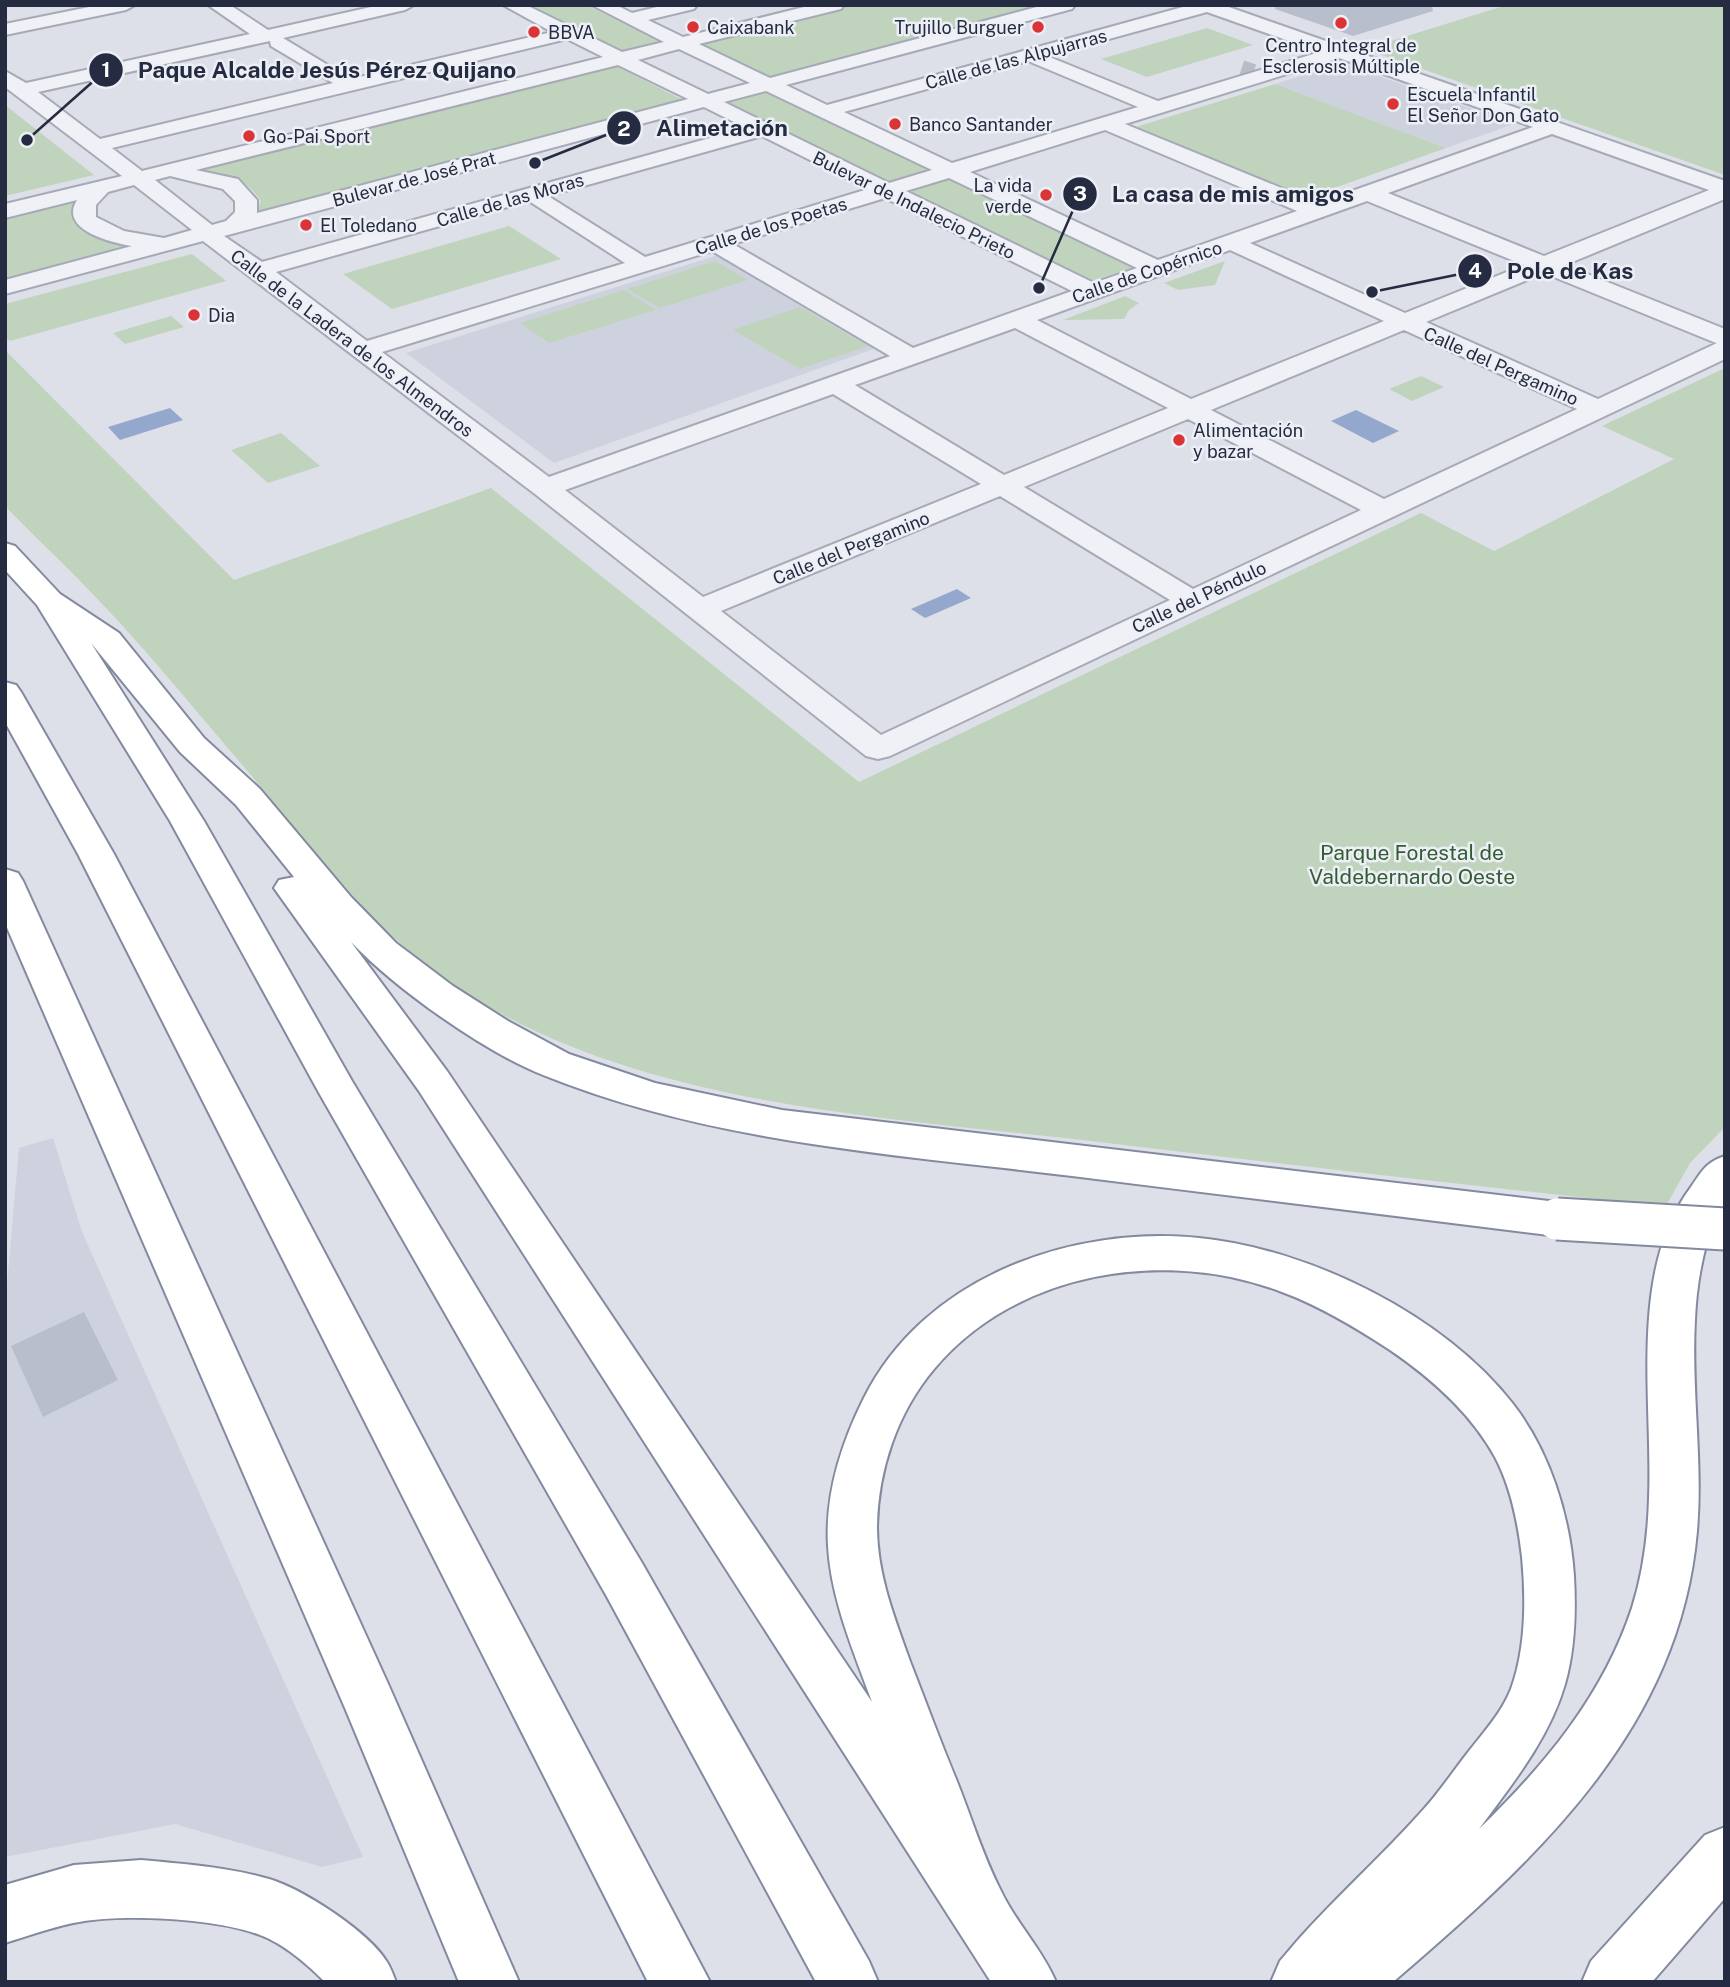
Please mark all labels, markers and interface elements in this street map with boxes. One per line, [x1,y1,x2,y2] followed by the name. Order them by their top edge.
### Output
[1333,15,1349,31] marker: Centro Integral de Esclerosis Múltiple
[707,17,795,38] place label: Caixabank
[894,17,1024,38] place label: Trujillo Burguer
[685,19,701,35] marker: Caixabank
[1030,19,1046,35] marker: Trujillo Burguer
[548,22,595,43] place label: BBVA
[526,24,542,40] marker: BBVA
[923,25,1109,93] street label: Calle de las Alpujarras
[1262,35,1420,77] place label: Centro Integral de Esclerosis Múltiple
[89,48,531,92] callout: Paque Alcalde Jesús Pérez Quijano
[138,56,516,83] text: Paque Alcalde Jesús Pérez Quijano
[102,57,111,82] text: 1
[1407,84,1559,126] place label: Escuela Infantil El Señor Don Gato
[1385,96,1401,112] marker: Escuela Infantil El Señor Don Gato
[607,106,802,150] callout: Alimetación
[656,114,788,141] text: Alimetación
[909,114,1053,135] place label: Banco Santander
[617,116,631,141] text: 2
[887,116,903,132] marker: Banco Santander
[263,126,370,147] place label: Go-Pai Sport
[241,128,257,144] marker: Go-Pai Sport
[330,147,498,211] street label: Bulevar de José Prat
[809,147,1019,263] street label: Bulevar de Indalecio Prieto
[434,169,586,231] street label: Calle de las Moras
[1062,172,1368,216] callout: La casa de mis amigos
[973,175,1032,217] place label: La vida verde
[1112,180,1354,207] text: La casa de mis amigos
[1073,181,1087,206] text: 3
[1038,187,1054,203] marker: La vida verde
[693,193,849,259] street label: Calle de los Poetas
[320,215,417,236] place label: El Toledano
[298,217,314,233] marker: El Toledano
[1069,237,1225,307] street label: Calle de Copérnico
[227,245,477,441] street label: Calle de la Ladera de los Almendros
[1457,249,1647,293] callout: Pole de Kas
[1507,257,1633,284] text: Pole de Kas
[1468,258,1482,283] text: 4
[208,305,235,326] place label: Dia
[186,307,202,323] marker: Dia
[1420,322,1582,410] street label: Calle del Pergamino
[1193,420,1303,462] place label: Alimentación y bazar
[1171,432,1187,448] marker: Alimentación y bazar
[770,507,932,589] street label: Calle del Pergamino
[1129,557,1269,637] street label: Calle del Péndulo
[1309,840,1515,889] park label: Parque Forestal de Valdebernardo Oeste

